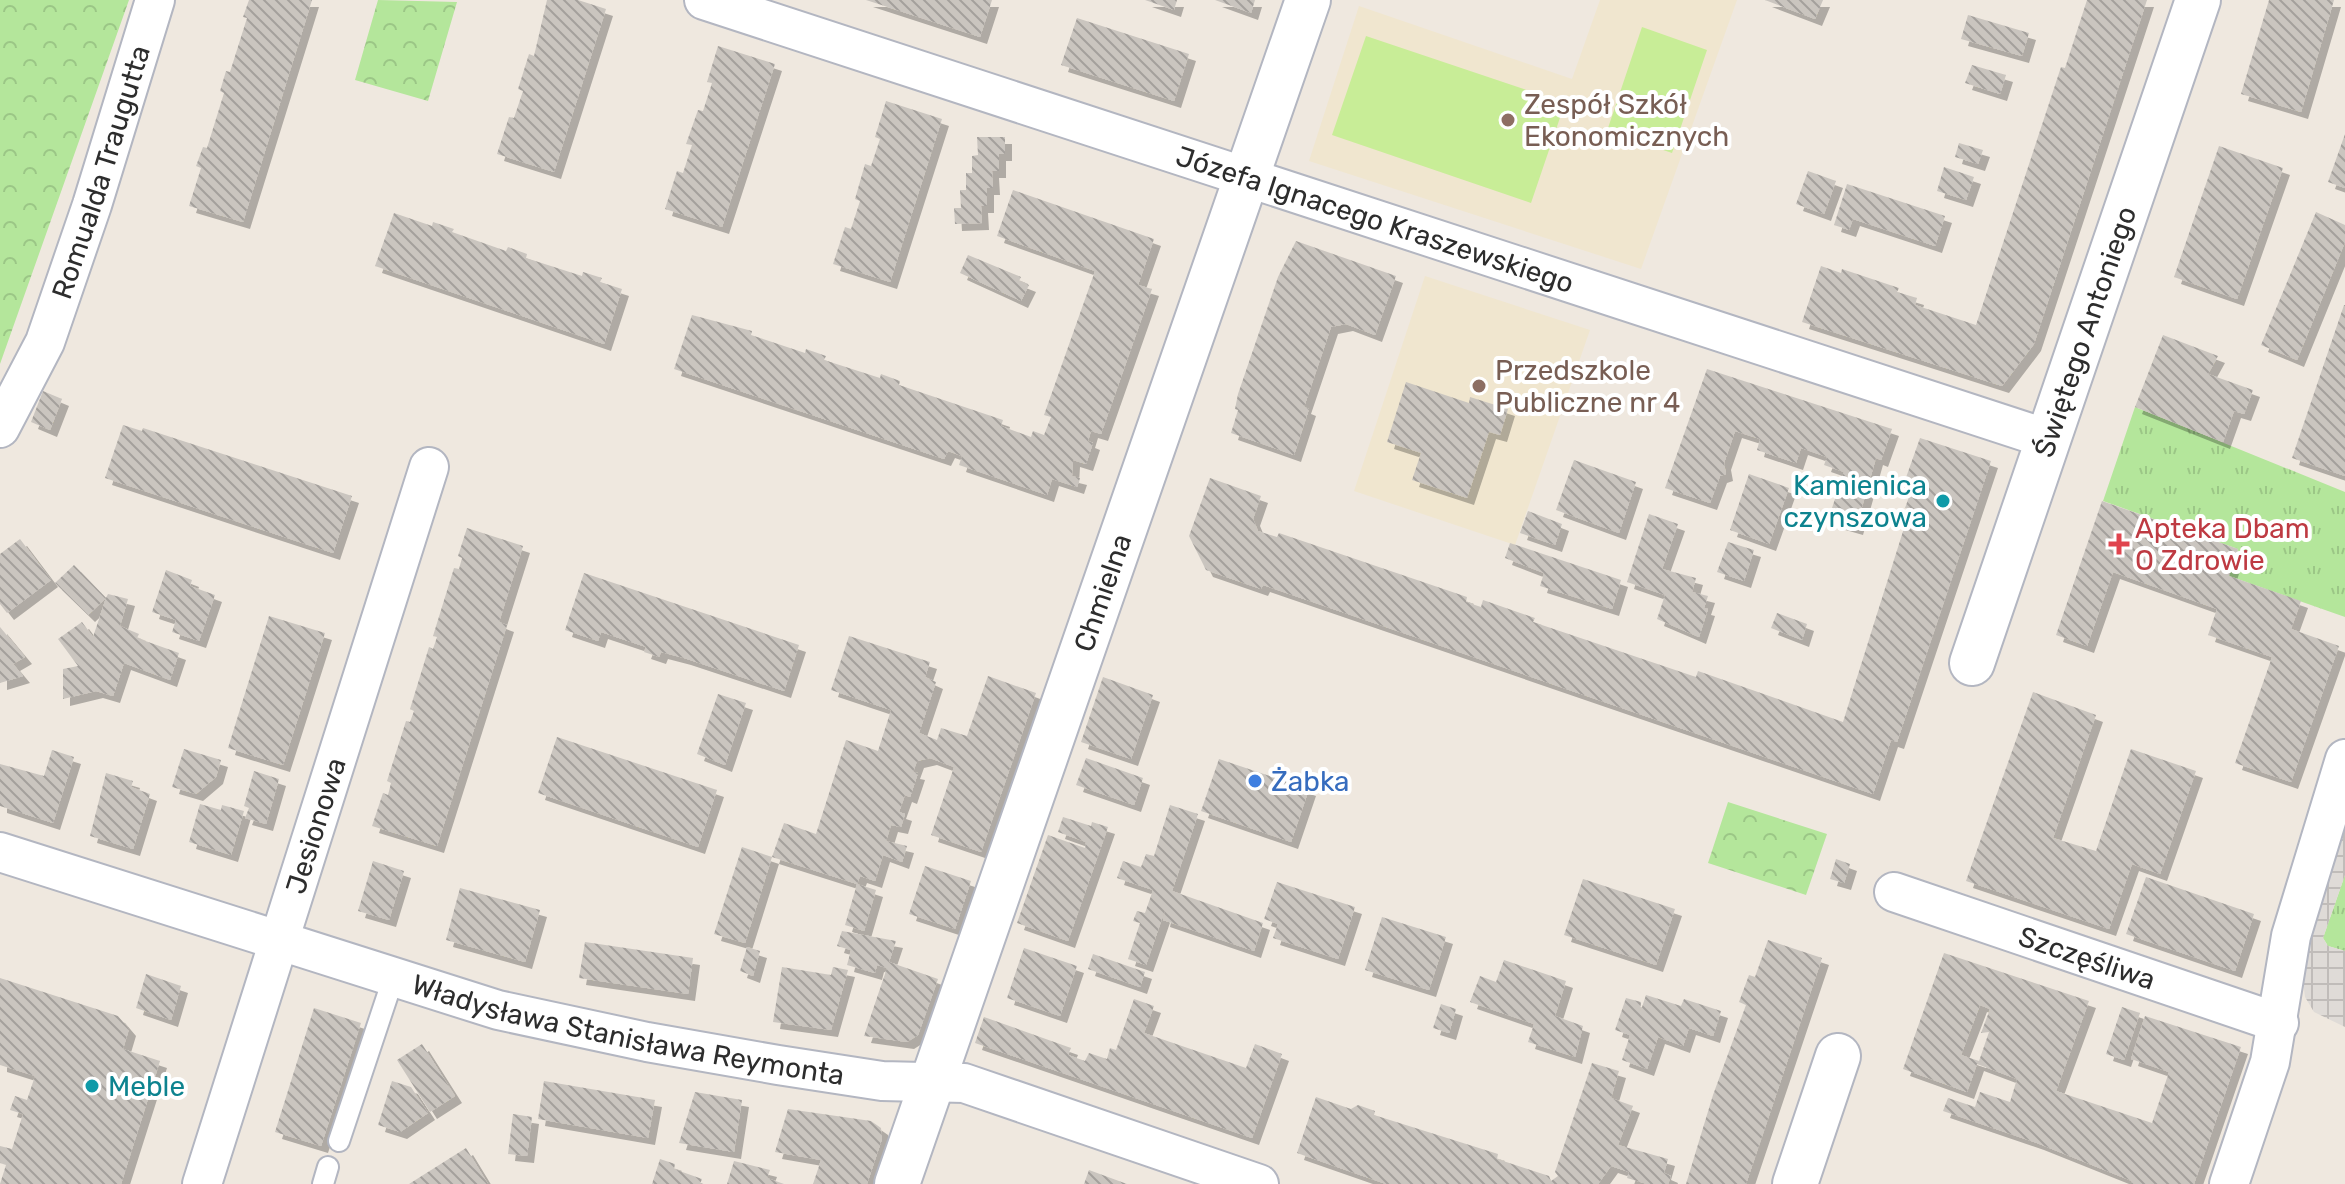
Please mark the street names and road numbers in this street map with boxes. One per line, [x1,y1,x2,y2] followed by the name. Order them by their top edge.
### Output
[45,41,157,303] street label: Romualda Traugutta
[1172,139,1578,300] street label: Józefa Ignacego Kraszewskiego
[2027,202,2143,461] street label: Świętego Antoniego
[1067,529,1138,656] street label: Chmielna
[279,753,352,898] street label: Jesionowa
[2015,919,2160,996] street label: Szczęśliwa
[408,967,847,1091] street label: Władysława Stanisława Reymonta

